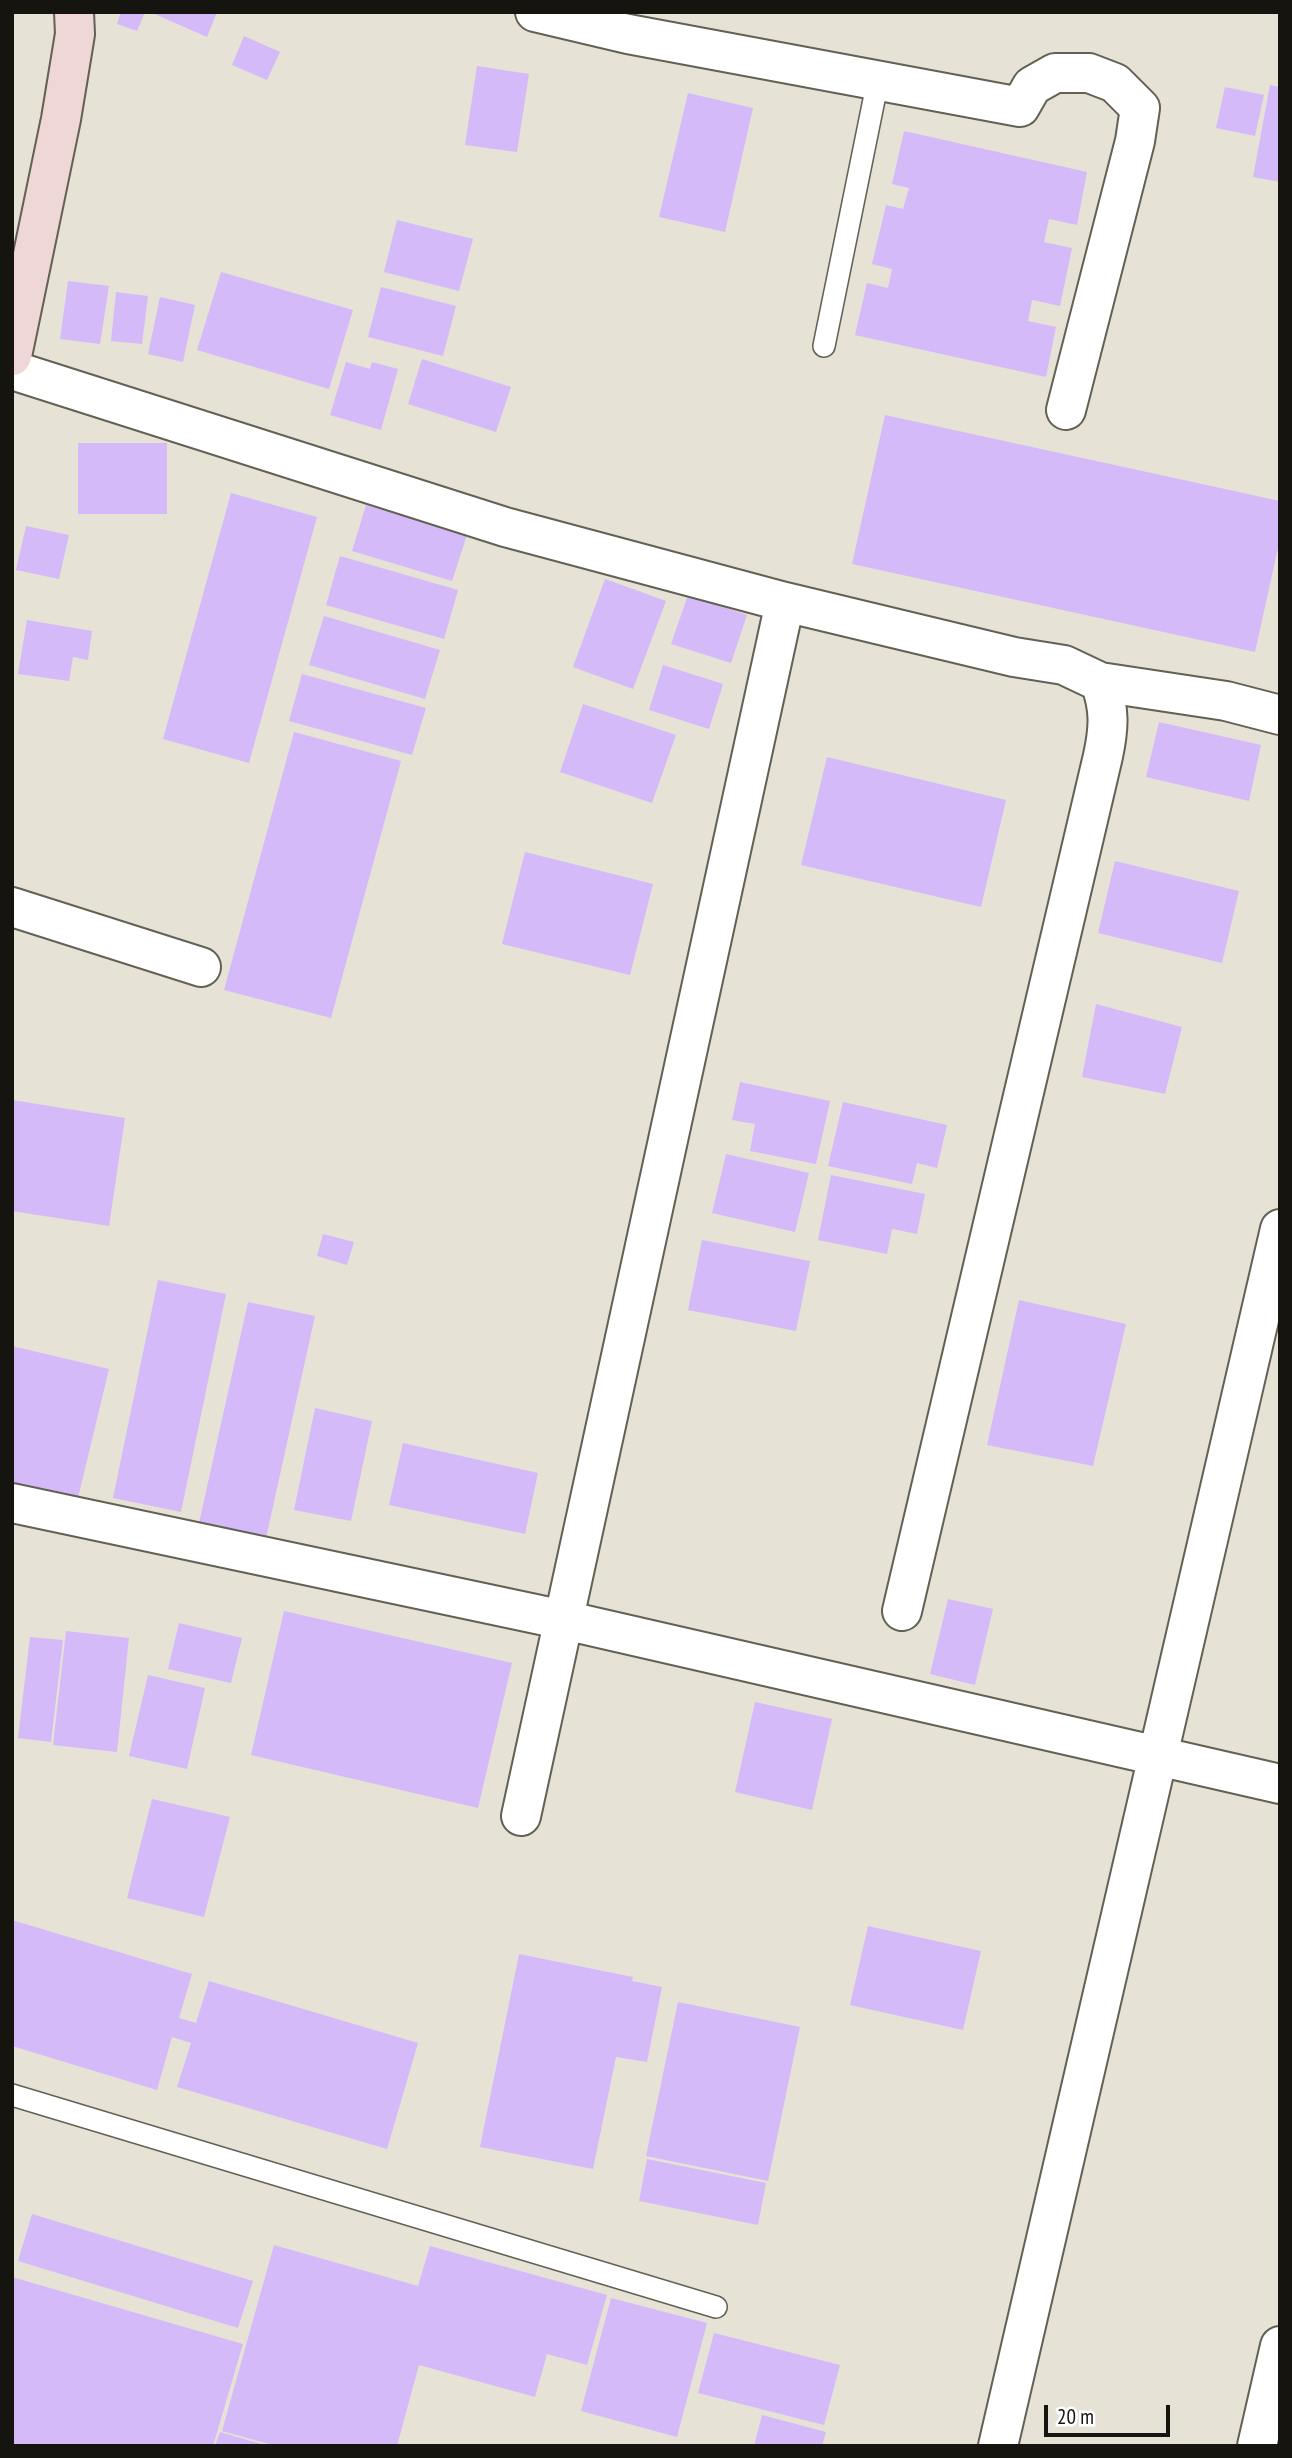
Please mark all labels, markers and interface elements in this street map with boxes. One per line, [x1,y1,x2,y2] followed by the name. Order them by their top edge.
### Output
[1047,2392,1173,2436] scale bar
[1057,2403,1094,2430] text: 20 m

